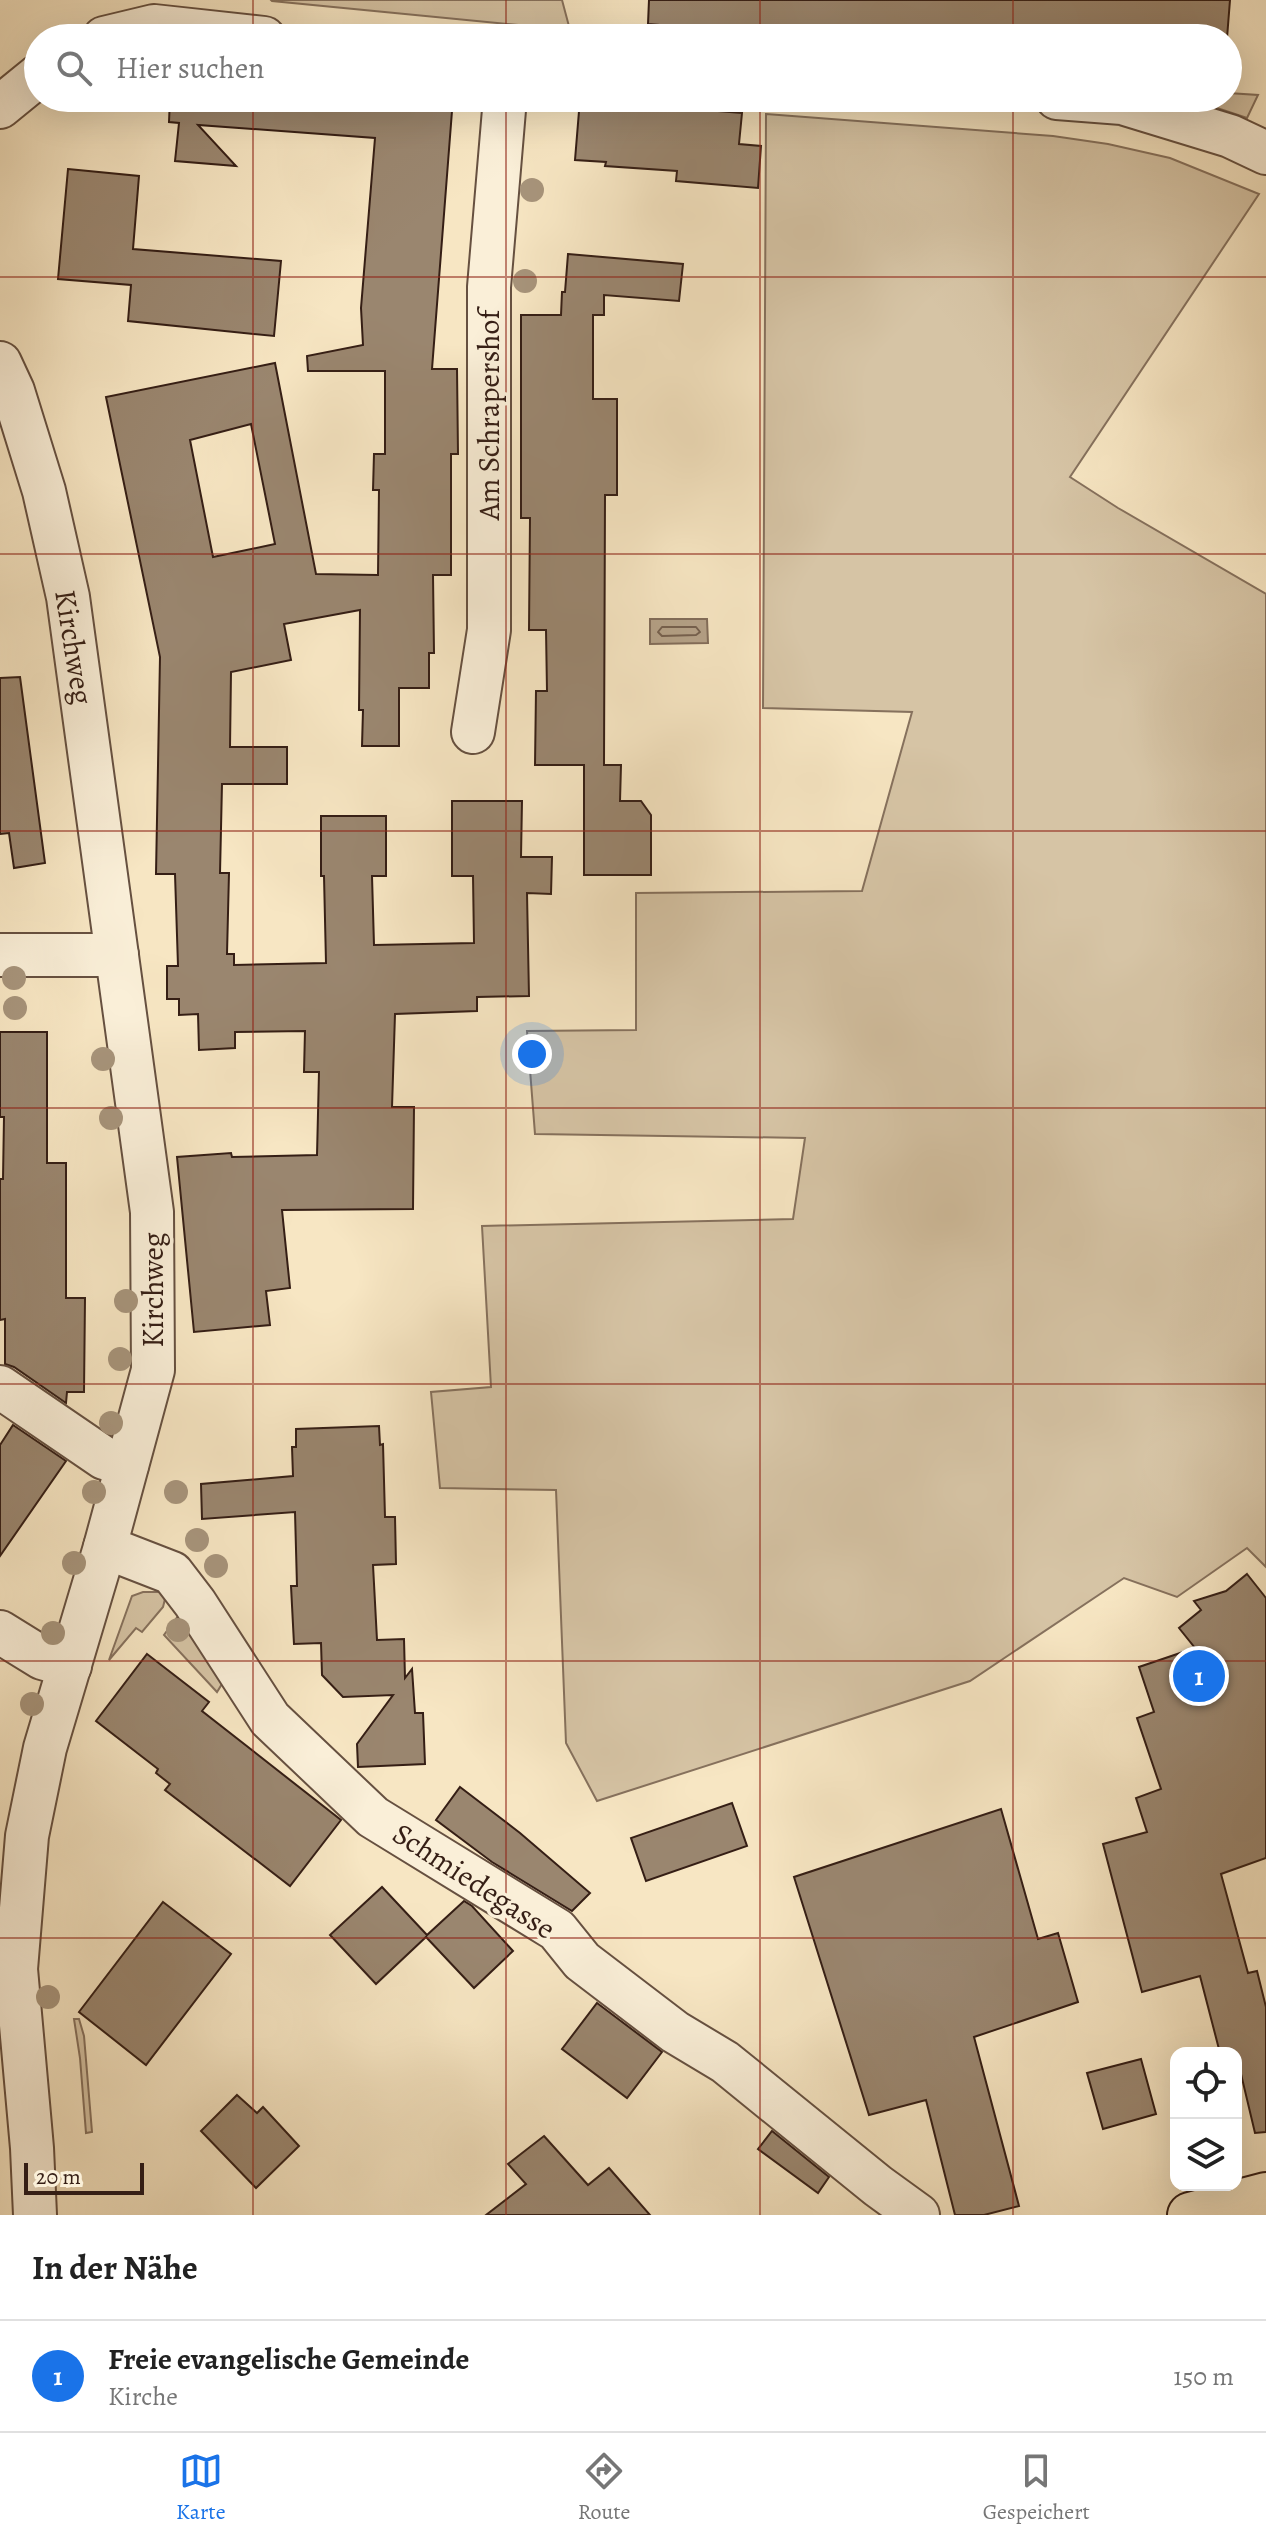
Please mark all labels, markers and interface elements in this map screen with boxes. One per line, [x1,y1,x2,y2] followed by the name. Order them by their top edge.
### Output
[24,24,1242,112] search box
[52,46,96,90] icon: search
[116,48,265,88] text: Hier suchen
[469,306,509,521] street label: Am Schrapershof
[45,587,103,707] street label: Kirchweg
[512,1034,552,1074] your location
[133,1232,173,1348] street label: Kirchweg
[1173,1646,1225,1706] pin: 1
[385,1813,563,1949] street label: Schmiedegasse
[1170,2047,1242,2191] map controls
[1170,2047,1242,2119] button: locate
[1170,2119,1242,2191] button: layers
[24,2159,144,2195] scale bar
[36,2162,81,2192] text: 20 m
[32,2244,198,2291] text: In der Nähe
[108,2339,469,2379] text: Freie evangelische Gemeinde
[53,2359,63,2394] text: 1
[1173,2359,1234,2394] text: 150 m
[108,2379,178,2414] text: Kirche
[176,2449,225,2527] tab: Karte
[578,2449,630,2527] tab: Route
[983,2449,1090,2527] tab: Gespeichert

